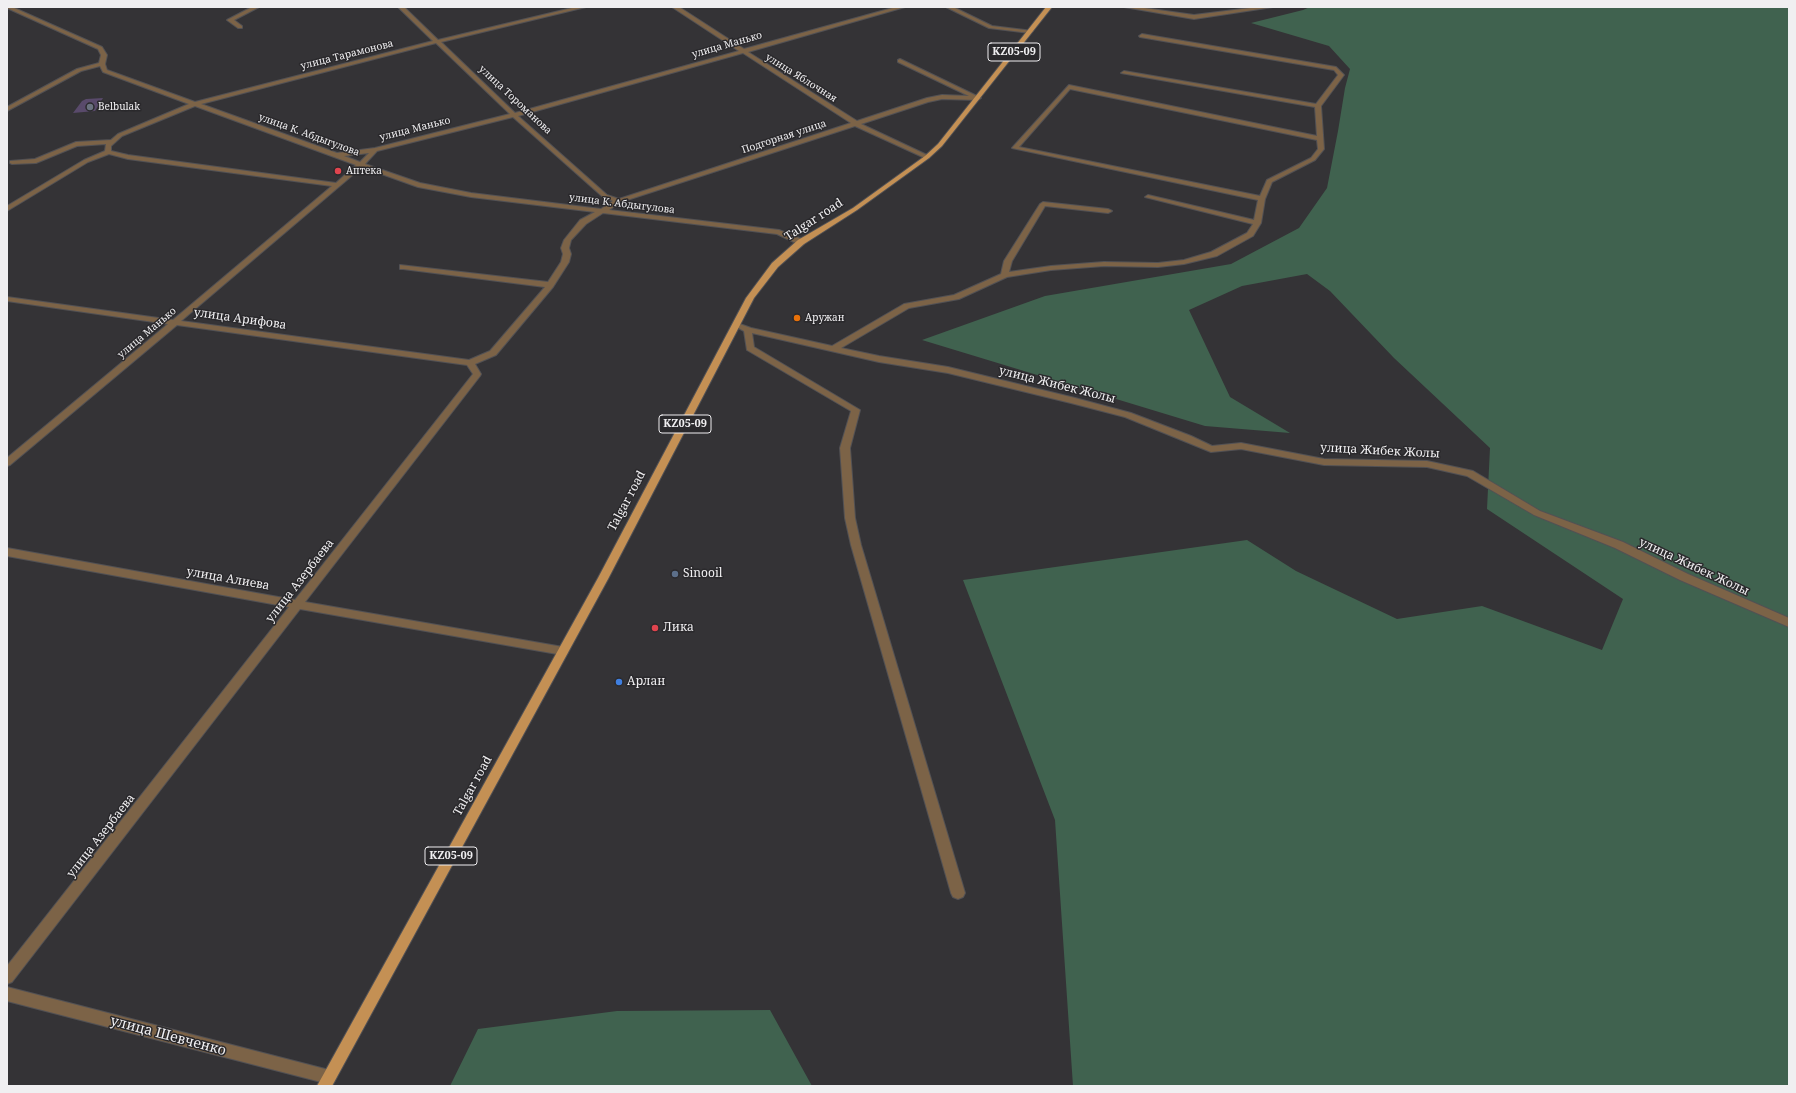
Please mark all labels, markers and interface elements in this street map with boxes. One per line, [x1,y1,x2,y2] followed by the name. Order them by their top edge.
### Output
[691,29,763,61] street label: улица Манько
[299,38,395,72] street label: улица Тарамонова
[988,43,1040,61] road number: KZ05-09
[763,51,839,105] street label: улица Яблочная
[476,63,554,137] street label: улица Тороманова
[98,101,140,113] place label: Belbulak
[85,102,95,112] marker: Belbulak
[257,111,361,159] street label: улица К. Абдыгулова
[378,114,452,144] street label: улица Манько
[740,118,828,156] street label: Подгорная улица
[346,165,382,177] place label: Аптека
[333,166,343,176] marker: Аптека
[568,192,676,216] street label: улица К. Абдыгулова
[782,196,846,244] street label: Talgar road
[115,305,179,361] street label: улица Манько
[193,305,287,333] street label: улица Арифова
[805,312,845,324] place label: Аружан
[792,313,802,323] marker: Аружан
[997,364,1117,406] street label: улица Жибек Жолы
[659,415,711,433] road number: KZ05-09
[1320,441,1440,461] street label: улица Жибек Жолы
[605,468,649,534] street label: Talgar road
[1637,535,1751,599] street label: улица Жибек Жолы
[263,536,337,626] street label: улица Азербаева
[185,565,271,593] street label: улица Алиева
[683,567,723,581] place label: Sinooil
[670,569,680,579] marker: Sinooil
[663,621,694,635] place label: Лика
[650,623,660,633] marker: Лика
[627,675,665,689] place label: Арлан
[614,677,624,687] marker: Арлан
[451,754,495,818] street label: Talgar road
[64,791,138,881] street label: улица Азербаева
[425,847,477,865] road number: KZ05-09
[108,1012,228,1060] street label: улица Шевченко

